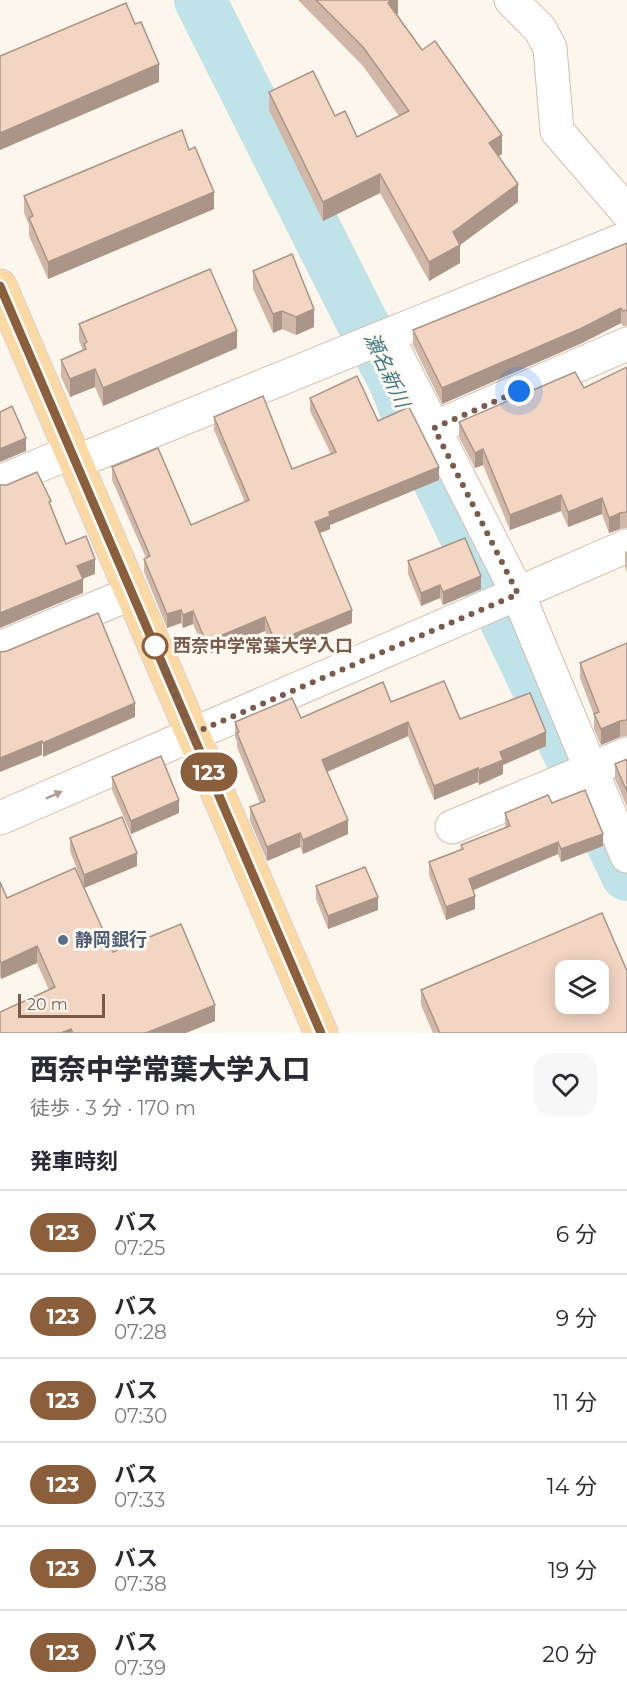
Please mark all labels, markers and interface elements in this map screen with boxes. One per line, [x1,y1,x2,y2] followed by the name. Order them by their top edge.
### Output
[359,329,416,413] water label: 瀬名新川
[504,376,534,406] your location
[142,633,168,659] marker: 西奈中学常葉大学入口
[173,635,353,657] place label: 西奈中学常葉大学入口
[174,752,244,792] line badge: 123
[192,760,226,785] text: 123
[45,790,62,799] one-way arrow
[75,929,147,951] place label: 静岡銀行
[56,933,70,947] marker: 静岡銀行
[555,960,609,1014] map controls
[555,960,609,1014] button: layers
[18,991,105,1019] scale bar
[27,995,68,1014] text: 20 m
[30,1052,310,1086] text: 西奈中学常葉大学入口
[534,1053,597,1116] button: heart
[30,1096,196,1120] text: 徒歩 · 3 分 · 170 m
[30,1148,118,1175] text: 発車時刻
[114,1209,158,1236] text: バス
[46,1220,80,1245] text: 123
[556,1221,597,1248] text: 6 分
[114,1236,165,1260] text: 07:25
[114,1293,158,1320] text: バス
[46,1304,80,1329] text: 123
[556,1305,597,1332] text: 9 分
[114,1320,167,1344] text: 07:28
[114,1377,158,1404] text: バス
[46,1388,80,1413] text: 123
[553,1389,597,1416] text: 11 分
[114,1404,167,1428] text: 07:30
[114,1461,158,1488] text: バス
[46,1472,80,1497] text: 123
[547,1473,597,1500] text: 14 分
[114,1488,165,1512] text: 07:33
[114,1545,158,1572] text: バス
[46,1556,80,1581] text: 123
[548,1557,597,1584] text: 19 分
[114,1572,167,1596] text: 07:38
[114,1629,158,1656] text: バス
[46,1640,80,1665] text: 123
[542,1641,597,1668] text: 20 分
[114,1656,166,1680] text: 07:39

